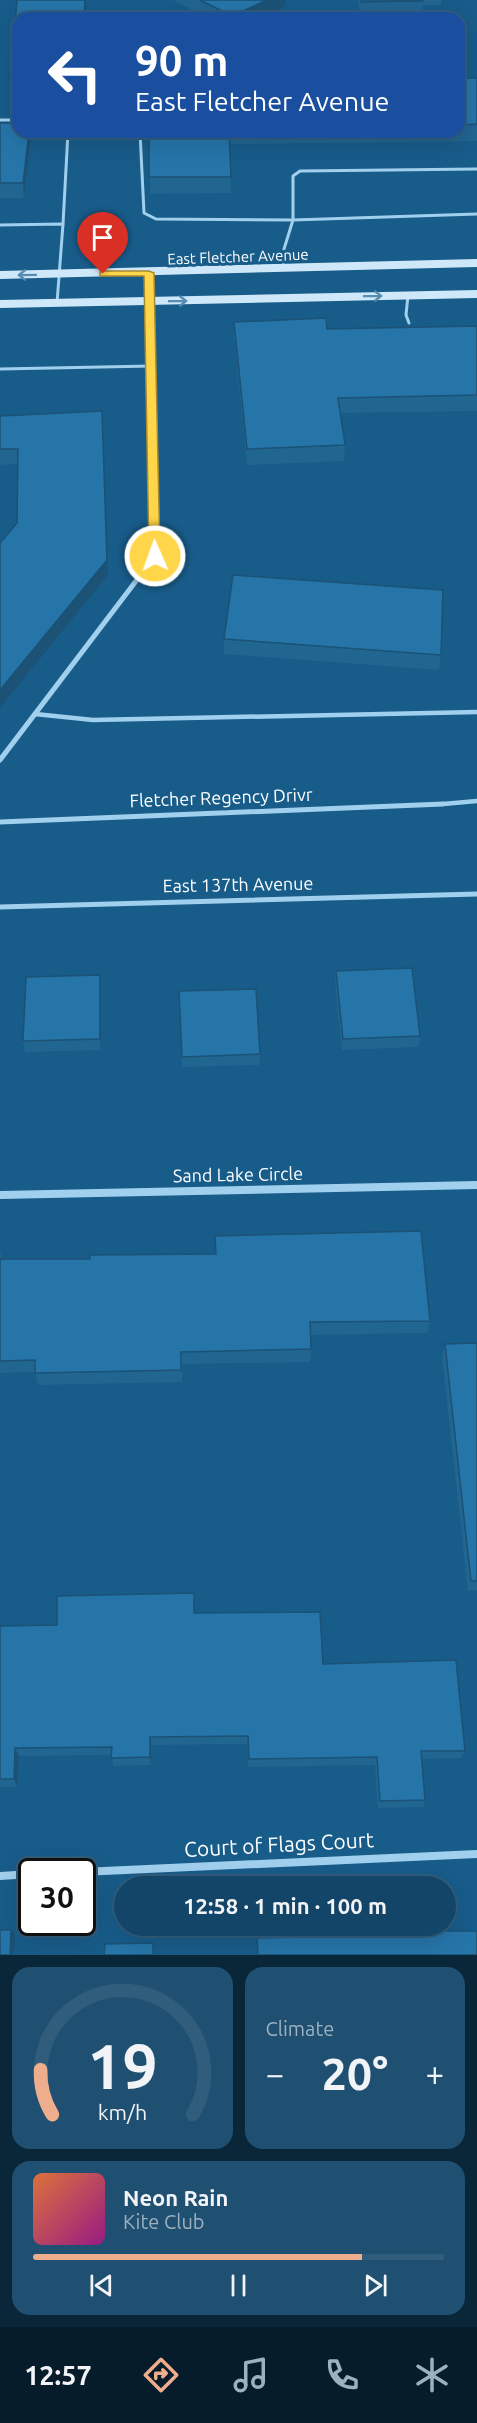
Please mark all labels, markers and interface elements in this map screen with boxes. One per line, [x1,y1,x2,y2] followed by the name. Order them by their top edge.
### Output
[36,36,114,114] icon: left
[135,37,229,84] text: 90 m
[135,86,390,116] text: East Fletcher Avenue
[77,212,128,274] pin
[86,221,119,254] icon: arrive
[167,246,309,267] street label: East Fletcher Avenue
[18,269,38,281] one-way arrow
[363,290,383,302] one-way arrow
[168,295,188,306] one-way arrow
[123,524,187,588] position arrow
[129,784,313,810] street label: Fletcher Regency Drivr
[162,873,314,895] street label: East 137th Avenue
[173,1163,303,1185] street label: Sand Lake Circle
[183,1827,374,1861] street label: Court of Flags Court
[18,1858,96,1936] speed limit sign: 30
[183,1893,387,1918] text: 12:58 · 1 min · 100 m
[266,2017,334,2040] text: Climate
[87,2031,157,2101] text: 19
[321,2048,388,2099] text: 20°
[266,2055,284,2092] text: −
[425,2055,444,2092] text: +
[97,2100,147,2124] text: km/h
[123,2185,228,2210] text: Neon Rain
[123,2210,205,2233] text: Kite Club
[85,2269,118,2302] icon: previous
[222,2269,255,2302] icon: pause
[359,2269,392,2302] icon: next
[140,2354,182,2396] icon: directions
[230,2354,272,2396] icon: music
[321,2354,363,2396] icon: phone
[411,2354,453,2396] icon: climate
[24,2360,92,2390] text: 12:57

